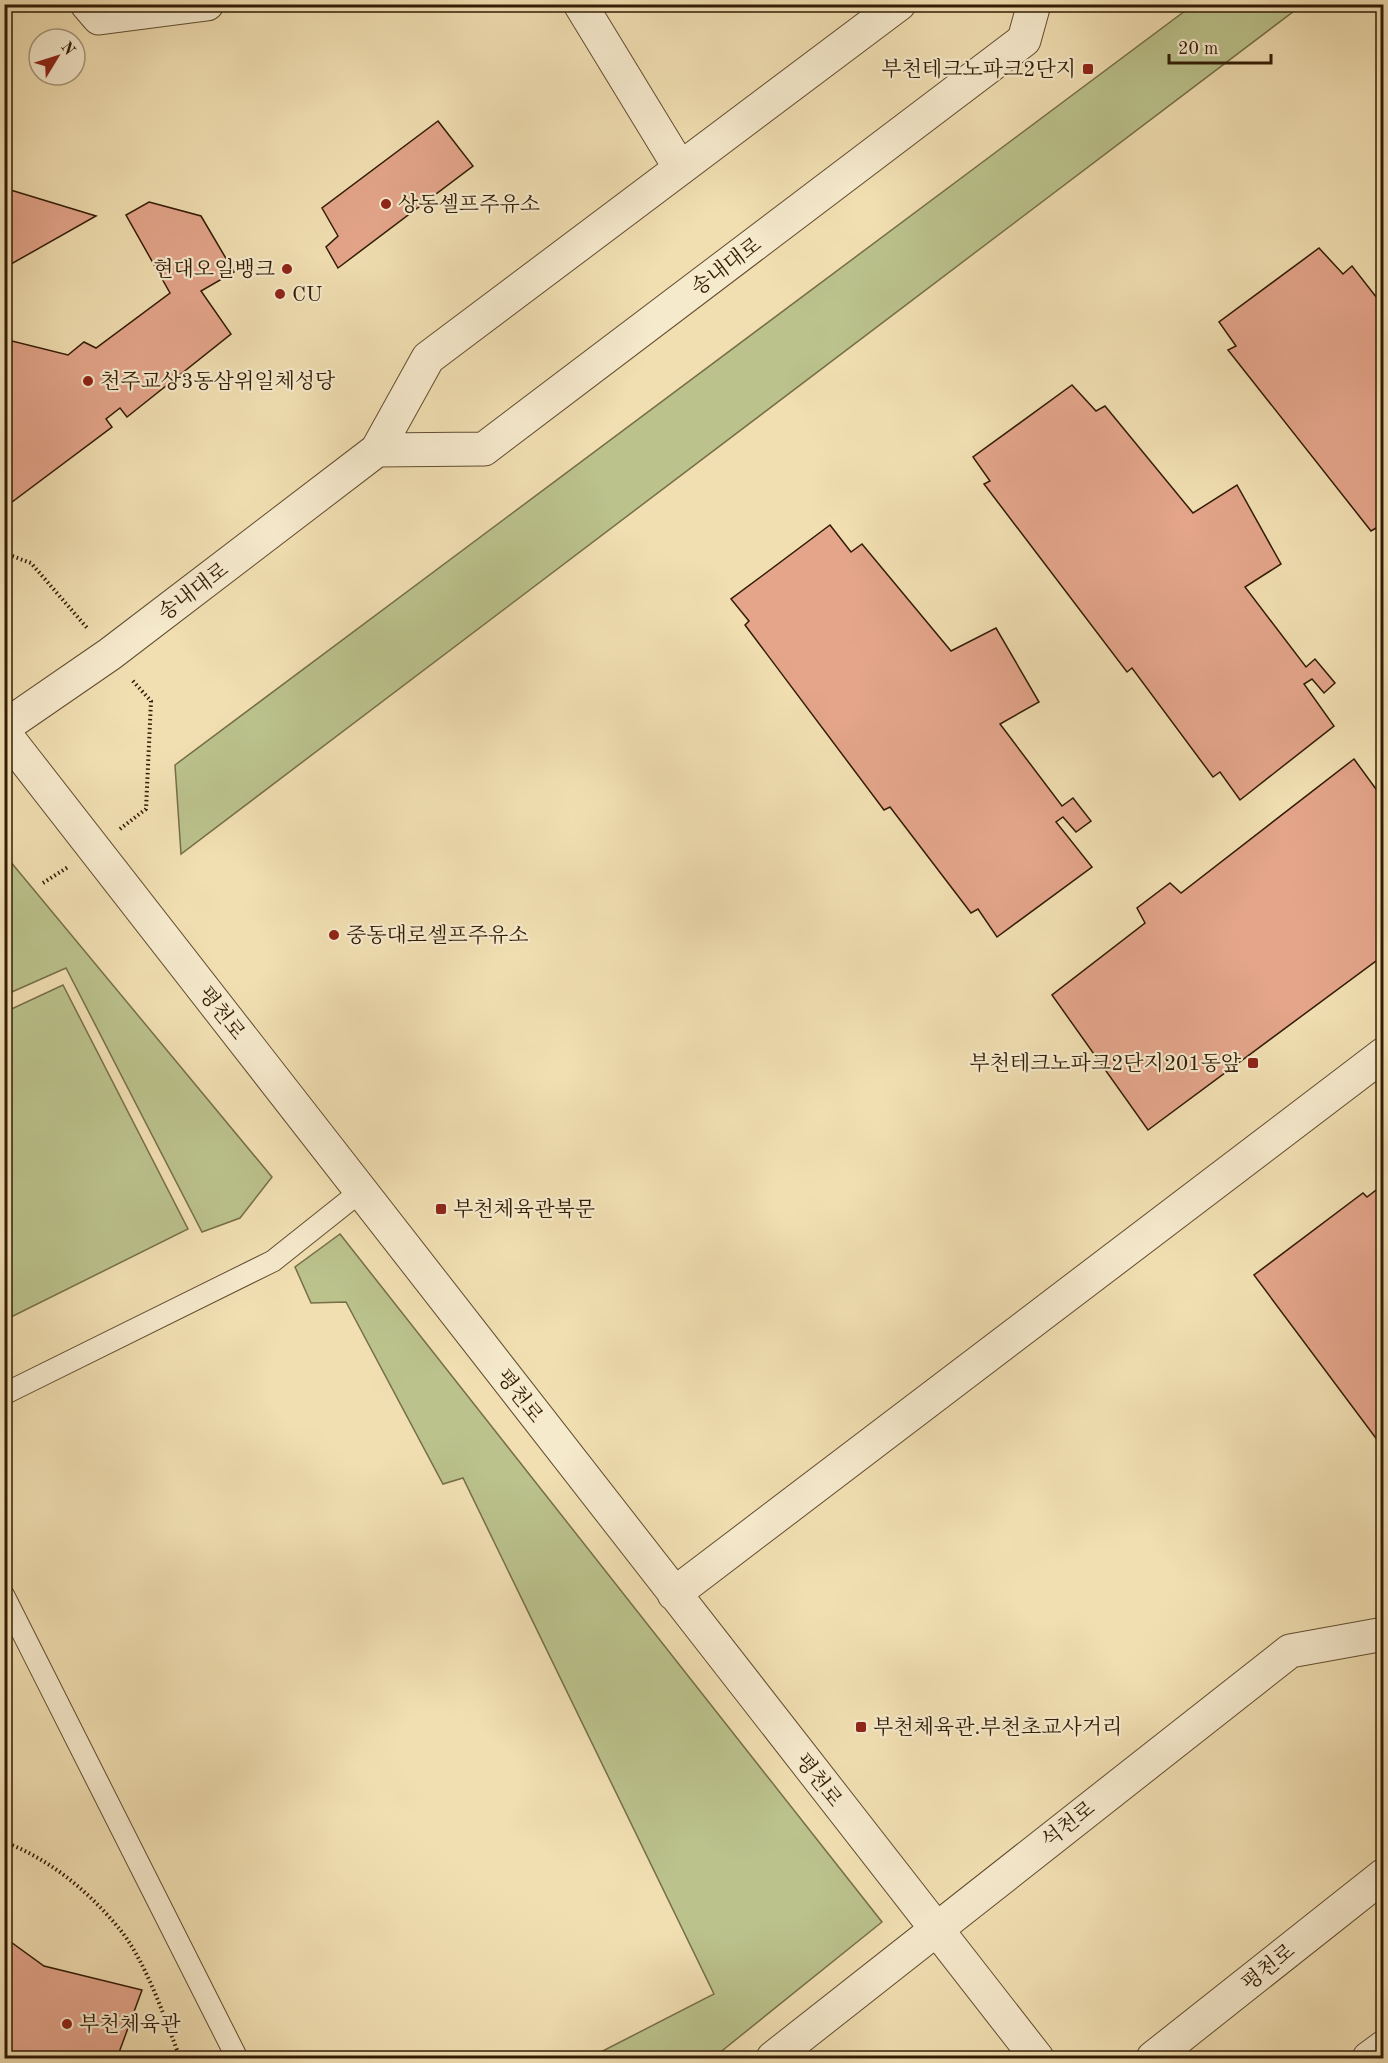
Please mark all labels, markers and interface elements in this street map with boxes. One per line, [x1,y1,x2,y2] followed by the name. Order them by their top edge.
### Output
[27,27,87,87] north arrow
[1169,27,1271,65] scale bar
[57,39,78,59] text: N
[1178,40,1218,58] text: 20 m
[881,58,1076,81] place label: 부천테크노파크2단지
[1081,62,1095,76] marker: 부천테크노파크2단지
[398,193,540,216] place label: 상동셀프주유소
[379,197,393,211] marker: 상동셀프주유소
[687,233,766,300] street label: 송내대로
[153,258,275,281] place label: 현대오일뱅크
[280,262,294,276] marker: 현대오일뱅크
[292,285,322,306] place label: CU
[273,287,287,301] marker: CU
[100,370,336,393] place label: 천주교상3동삼위일체성당
[81,374,95,388] marker: 천주교상3동삼위일체성당
[154,558,233,625] street label: 송내대로
[346,924,529,947] place label: 중동대로셀프주유소
[327,928,341,942] marker: 중동대로셀프주유소
[194,982,249,1044] street label: 평천로
[969,1052,1242,1075] place label: 부천테크노파크2단지201동앞
[1246,1056,1260,1070] marker: 부천테크노파크2단지201동앞
[453,1197,595,1221] place label: 부천체육관북문
[434,1202,448,1216] marker: 부천체육관북문
[492,1365,547,1427] street label: 평천로
[873,1716,1122,1739] place label: 부천체육관.부천초교사거리
[854,1720,868,1734] marker: 부천체육관.부천초교사거리
[791,1749,846,1811] street label: 평천로
[1037,1797,1099,1852] street label: 석천로
[1237,1939,1299,1995] street label: 평천로
[79,2013,181,2036] place label: 부천체육관
[60,2017,74,2031] marker: 부천체육관

